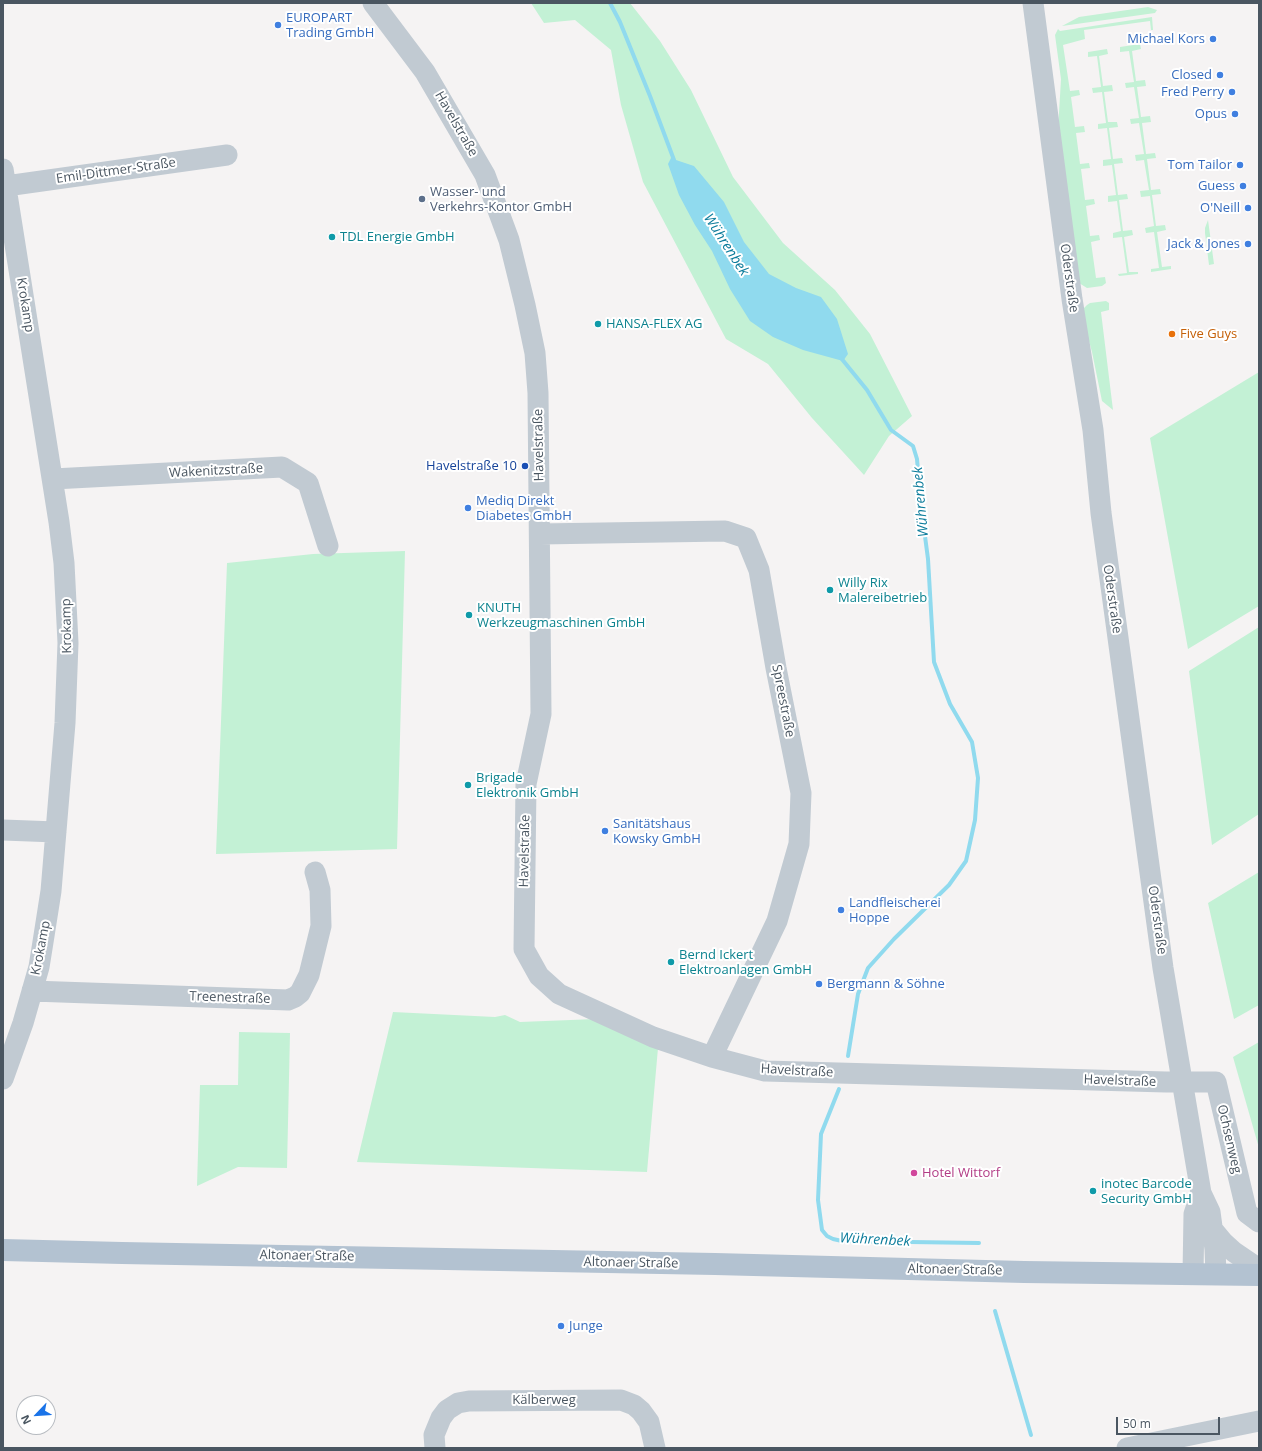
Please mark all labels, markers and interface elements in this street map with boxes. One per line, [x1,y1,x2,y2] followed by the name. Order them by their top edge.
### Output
[286,10,374,41] place label: EUROPART Trading GmbH
[273,20,283,30] marker: EUROPART Trading GmbH
[1127,31,1205,47] place label: Michael Kors
[1208,34,1218,44] marker: Michael Kors
[1171,67,1212,83] place label: Closed
[1215,70,1225,80] marker: Closed
[1161,84,1224,100] place label: Fred Perry
[1227,87,1237,97] marker: Fred Perry
[431,89,481,159] street label: Havelstraße
[1195,106,1227,122] place label: Opus
[1230,109,1240,119] marker: Opus
[55,155,177,187] street label: Emil-Dittmer-Straße
[1168,157,1232,173] place label: Tom Tailor
[1235,160,1245,170] marker: Tom Tailor
[1198,178,1235,194] place label: Guess
[1238,181,1248,191] marker: Guess
[430,184,572,215] place label: Wasser- und Verkehrs-Kontor GmbH
[417,194,427,204] marker: Wasser- und Verkehrs-Kontor GmbH
[1200,200,1240,216] place label: O'Neill
[1243,203,1253,213] marker: O'Neill
[700,211,752,279] water label: Wührenbek
[340,229,455,245] place label: TDL Energie GmbH
[327,232,337,242] marker: TDL Energie GmbH
[1167,236,1240,252] place label: Jack & Jones
[1243,239,1253,249] marker: Jack & Jones
[1056,243,1082,313] street label: Oderstraße
[13,277,37,333] street label: Krokamp
[606,316,702,332] place label: HANSA-FLEX AG
[593,319,603,329] marker: HANSA-FLEX AG
[1180,326,1237,342] place label: Five Guys
[1167,329,1177,339] marker: Five Guys
[531,409,547,481] street label: Havelstraße
[426,458,517,474] place label: Havelstraße 10
[169,461,263,481] street label: Wakenitzstraße
[520,461,530,471] marker: Havelstraße 10
[910,466,932,538] water label: Wührenbek
[476,493,572,524] place label: Mediq Direkt Diabetes GmbH
[463,503,473,513] marker: Mediq Direkt Diabetes GmbH
[1099,564,1125,634] street label: Oderstraße
[838,575,927,606] place label: Willy Rix Malereibetrieb
[825,585,835,595] marker: Willy Rix Malereibetrieb
[59,598,75,654] street label: Krokamp
[477,600,645,631] place label: KNUTH Werkzeugmaschinen GmbH
[464,610,474,620] marker: KNUTH Werkzeugmaschinen GmbH
[768,663,798,739] street label: Spreestraße
[476,770,579,801] place label: Brigade Elektronik GmbH
[463,780,473,790] marker: Brigade Elektronik GmbH
[517,815,533,887] street label: Havelstraße
[613,816,701,847] place label: Sanitätshaus Kowsky GmbH
[600,826,610,836] marker: Sanitätshaus Kowsky GmbH
[1144,885,1170,955] street label: Oderstraße
[849,895,941,926] place label: Landfleischerei Hoppe
[836,905,846,915] marker: Landfleischerei Hoppe
[28,919,54,977] street label: Krokamp
[679,947,812,978] place label: Bernd Ickert Elektroanlagen GmbH
[666,957,676,967] marker: Bernd Ickert Elektroanlagen GmbH
[827,976,945,992] place label: Bergmann & Söhne
[814,979,824,989] marker: Bergmann & Söhne
[189,989,271,1007] street label: Treenestraße
[760,1061,834,1081] street label: Havelstraße
[1083,1072,1157,1090] street label: Havelstraße
[1214,1103,1244,1175] street label: Ochsenweg
[922,1165,1000,1181] place label: Hotel Wittorf
[909,1168,919,1178] marker: Hotel Wittorf
[1101,1176,1192,1207] place label: inotec Barcode Security GmbH
[1088,1186,1098,1196] marker: inotec Barcode Security GmbH
[839,1230,911,1250] water label: Wührenbek
[259,1247,355,1265] street label: Altonaer Straße
[583,1254,679,1272] street label: Altonaer Straße
[907,1261,1003,1279] street label: Altonaer Straße
[569,1318,603,1334] place label: Junge
[556,1321,566,1331] marker: Junge
[512,1392,576,1408] street label: Kälberweg
[16,1395,56,1435] north arrow
[1118,1409,1222,1435] scale bar
[17,1413,34,1427] text: N
[1123,1415,1151,1432] text: 50 m

